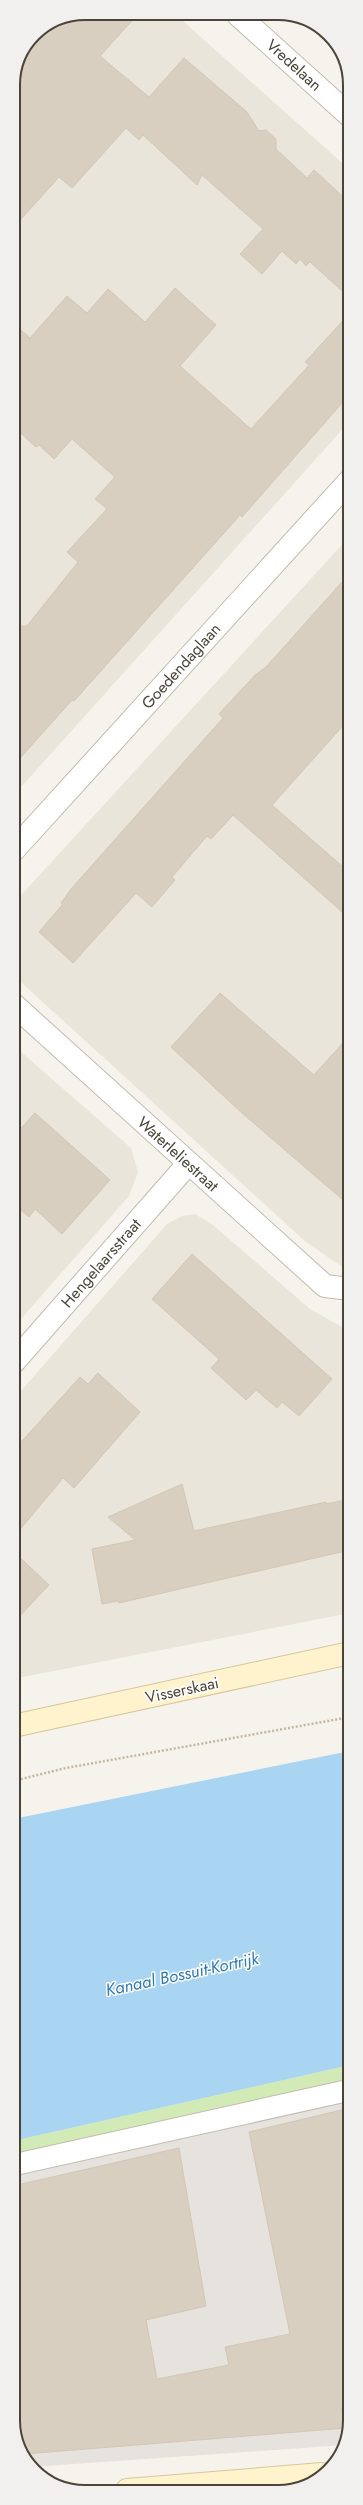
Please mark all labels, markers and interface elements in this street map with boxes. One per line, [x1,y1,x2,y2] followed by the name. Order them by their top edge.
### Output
[261,34,327,96] street label: Vredelaan
[136,618,226,714] street label: Goedendaglaan
[132,1111,224,1197] street label: Waterleliestraat
[56,1213,146,1313] street label: Hengelaarsstraat
[143,1671,221,1709] street label: Visserskaai
[103,1946,261,2002] water label: Kanaal Bossuit-Kortrijk

